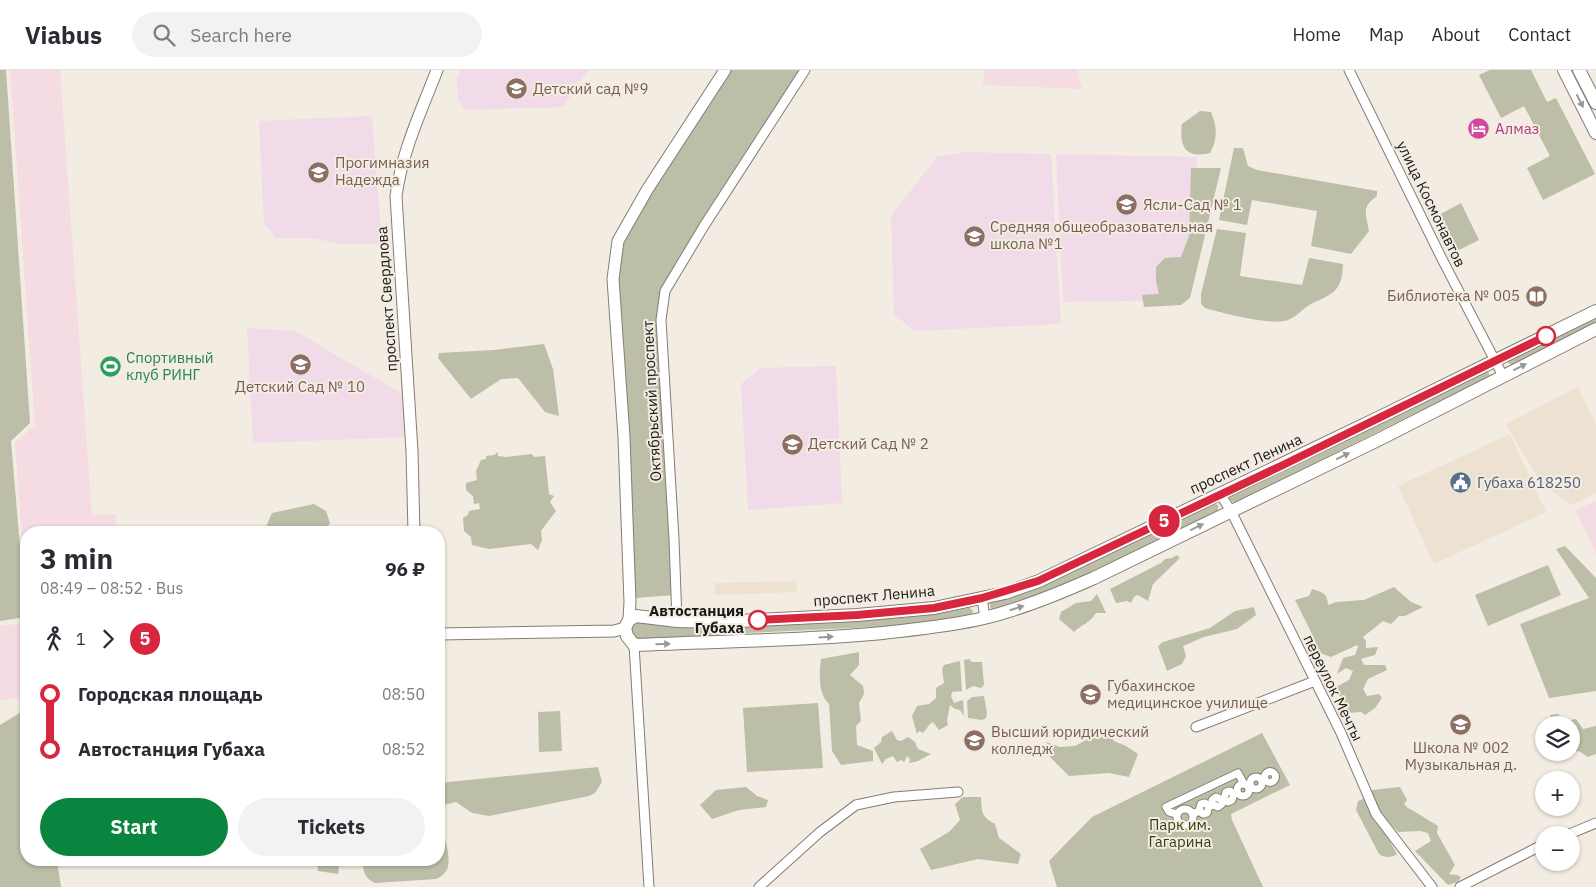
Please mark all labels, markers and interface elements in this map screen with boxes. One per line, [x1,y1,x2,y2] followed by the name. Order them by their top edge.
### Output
[132,12,482,57] search box
[25,19,102,51] text: Viabus
[150,21,178,49] icon: search
[190,23,292,47] text: Search here
[1293,23,1341,46] text: Home
[1369,23,1404,46] text: Map
[1432,23,1480,46] text: About
[1508,23,1571,46] text: Contact
[505,77,529,101] school or university icon: Детский сад №9
[533,79,649,98] place label: Детский сад №9
[1576,94,1584,109] one-way arrow
[1467,117,1491,141] hotel icon: Алмаз
[1495,119,1539,138] place label: Алмаз
[1393,138,1470,270] street label: улица Космонавтов
[335,153,429,189] place label: Прогимназия Надежда
[307,160,331,184] school or university icon: Прогимназия Надежда
[1115,193,1139,217] school or university icon: Ясли-Сад № 1
[1143,195,1242,214] place label: Ясли-Сад № 1
[990,217,1213,253] place label: Средняя общеобразовательная школа №1
[962,224,986,248] school or university icon: Средняя общеобразовательная школа №1
[372,226,401,372] street label: проспект Свердлова
[1524,284,1548,308] library icon: Библиотека № 005
[1387,286,1520,305] place label: Библиотека № 005
[638,320,665,482] street label: Октябрьский проспект
[1536,326,1556,346] unlabelled marker
[126,348,214,384] place label: Спортивный клуб РИНГ
[288,352,312,376] school or university icon: Детский Сад № 10
[98,355,122,379] sports icon: Спортивный клуб РИНГ
[1513,363,1527,371] one-way arrow
[235,377,365,396] place label: Детский Сад № 10
[1187,429,1305,498] street label: проспект Ленина
[780,432,804,456] school or university icon: Детский Сад № 2
[808,434,929,453] place label: Детский Сад № 2
[1336,452,1351,460] one-way arrow
[1449,471,1473,495] public building icon: Губаха 618250
[1477,473,1581,492] place label: Губаха 618250
[1148,505,1180,537] line badge: 5
[1159,509,1169,532] text: 5
[1190,523,1204,531] one-way arrow
[40,540,113,577] text: 3 min
[385,557,425,581] text: 96 ₽
[40,578,183,598] text: 08:49 – 08:52 · Bus
[812,581,936,610] street label: проспект Ленина
[649,601,744,637] place label: Автостанция Губаха
[1010,604,1025,612] one-way arrow
[748,610,768,630] marker: Автостанция Губаха
[40,625,68,653] icon: walk
[94,625,122,653] icon: forward
[140,627,150,650] text: 5
[76,629,86,649] text: 1
[1299,631,1367,744] street label: переулок Мечты
[818,633,834,641] one-way arrow
[656,640,672,648] one-way arrow
[1107,676,1268,712] place label: Губахинское медицинское училище
[78,682,263,706] text: Городская площадь
[1079,683,1103,707] school or university icon: Губахинское медицинское училище
[382,684,425,704] text: 08:50
[1449,713,1473,737] school or university icon: Школа № 002 Музыкальная д.
[1535,716,1580,871] map controls
[1535,716,1580,761] button: layers
[991,722,1149,758] place label: Высший юридический колледж
[963,729,987,753] school or university icon: Высший юридический колледж
[78,737,265,761] text: Автостанция Губаха
[1405,738,1517,774] place label: Школа № 002 Музыкальная д.
[382,739,425,759] text: 08:52
[1535,771,1580,816] button: +
[40,798,228,856] button: Start
[238,798,425,856] button: Tickets
[1149,815,1211,851] park label: Парк им. Гагарина
[1535,826,1580,871] button: −

